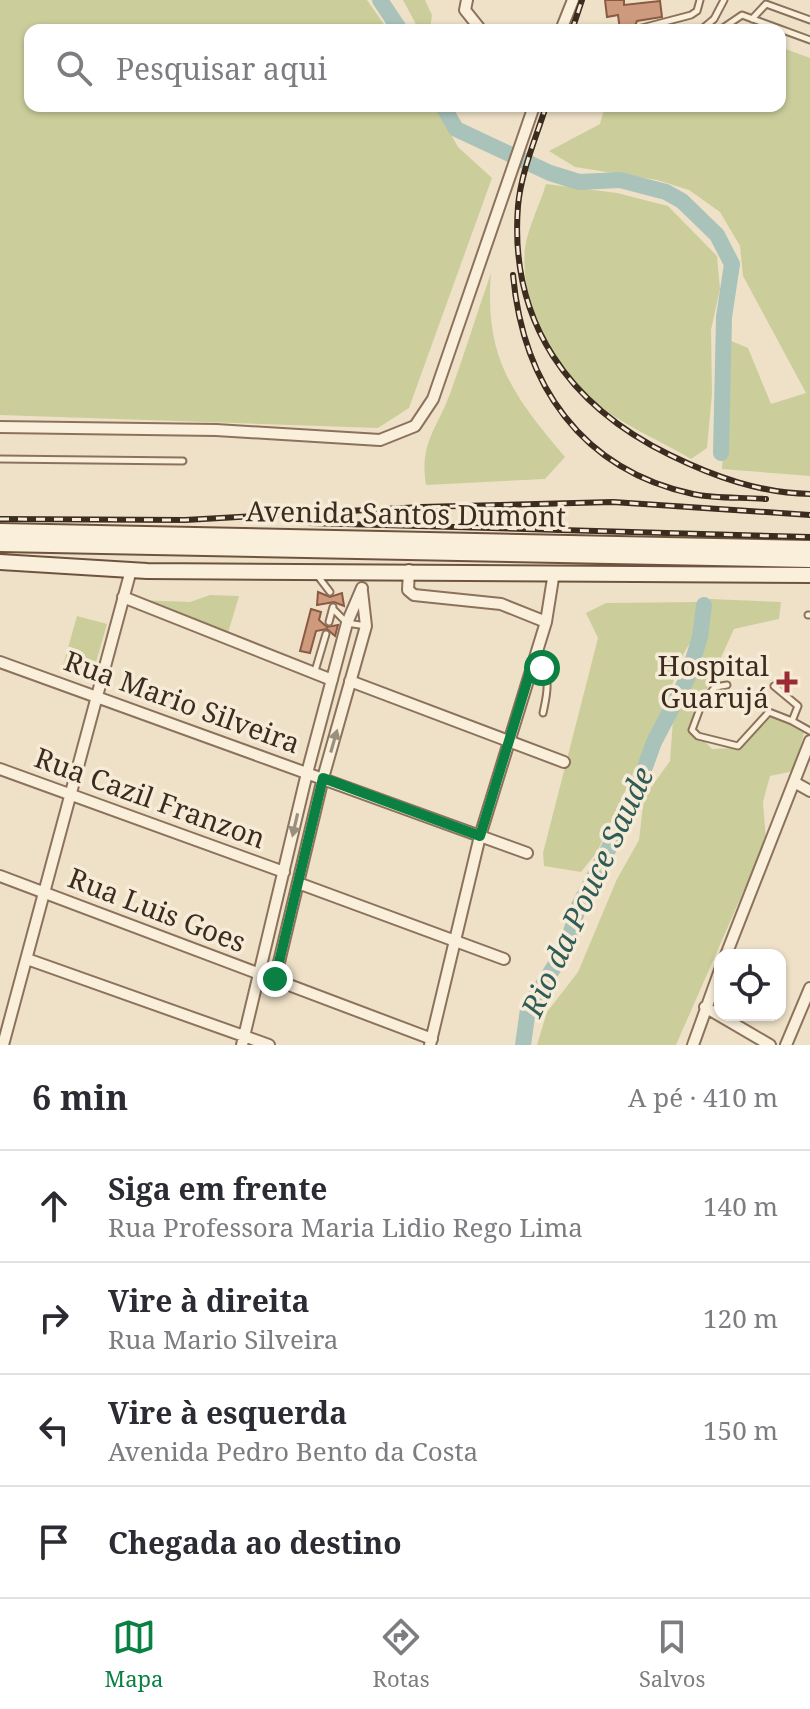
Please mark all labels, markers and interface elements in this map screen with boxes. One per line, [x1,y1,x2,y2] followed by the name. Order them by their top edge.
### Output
[24,24,786,112] search box
[52,46,96,90] icon: search
[116,48,327,89] text: Pesquisar aqui
[246,491,567,535] street label: Avenida Santos Dumont
[59,641,305,761] street label: Rua Mario Silveira
[658,646,769,716] place label: Hospital Guarujá
[524,650,560,686] route start
[776,671,798,693] marker: Hospital Guarujá
[328,728,341,752] one-way arrow
[30,738,271,856] street label: Rua Cazil Franzon
[510,760,663,1024] water label: Rio da Pouce Saude
[288,812,301,837] one-way arrow
[63,858,251,960] street label: Rua Luis Goes
[714,949,786,1021] map controls
[714,949,786,1021] button: locate
[257,961,293,997] route end
[32,1074,128,1120] text: 6 min
[628,1079,778,1115] text: A pé · 410 m
[108,1168,327,1209] text: Siga em frente
[32,1184,76,1228] icon: ahead
[703,1188,778,1224] text: 140 m
[108,1209,583,1245] text: Rua Professora Maria Lidio Rego Lima
[108,1280,310,1321] text: Vire à direita
[32,1296,76,1340] icon: right
[703,1300,778,1336] text: 120 m
[108,1321,339,1357] text: Rua Mario Silveira
[108,1392,347,1433] text: Vire à esquerda
[32,1408,76,1452] icon: left
[703,1412,778,1448] text: 150 m
[108,1433,478,1469] text: Avenida Pedro Bento da Costa
[32,1520,76,1564] icon: arrive
[108,1522,402,1563] text: Chegada ao destino
[105,1615,163,1693] tab: Mapa
[373,1615,430,1693] tab: Rotas
[639,1615,705,1693] tab: Salvos

